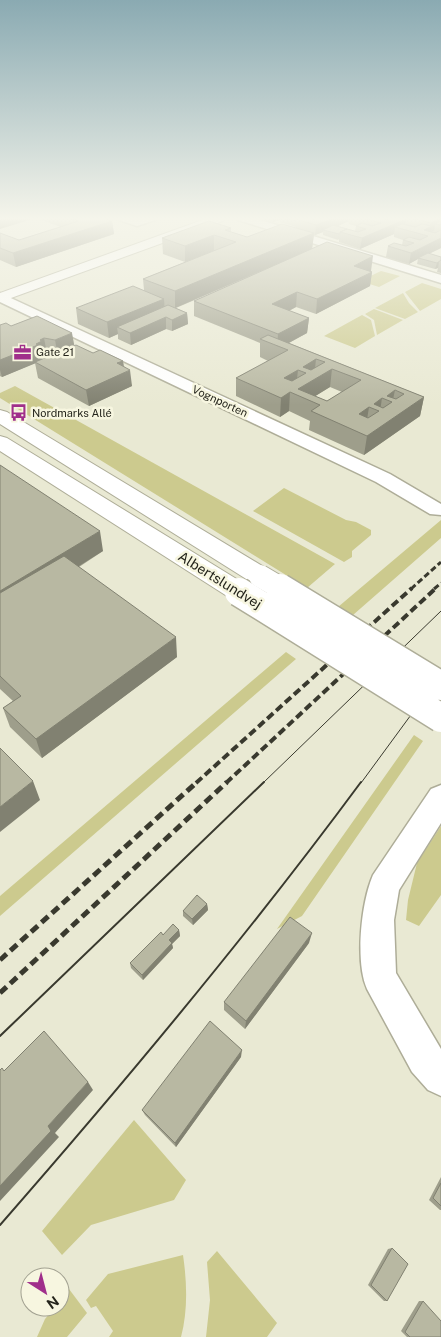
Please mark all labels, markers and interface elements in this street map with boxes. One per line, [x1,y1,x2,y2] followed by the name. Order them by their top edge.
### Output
[12,342,32,362] office icon: Gate 21
[36,346,74,358] place label: Gate 21
[190,383,250,419] street label: Vognporten
[8,403,28,423] bus stop icon: Nordmarks Allé
[32,407,112,419] place label: Nordmarks Allé
[175,548,265,612] street label: Albertslundvej
[20,1267,70,1317] north arrow
[44,1293,62,1312] text: N

